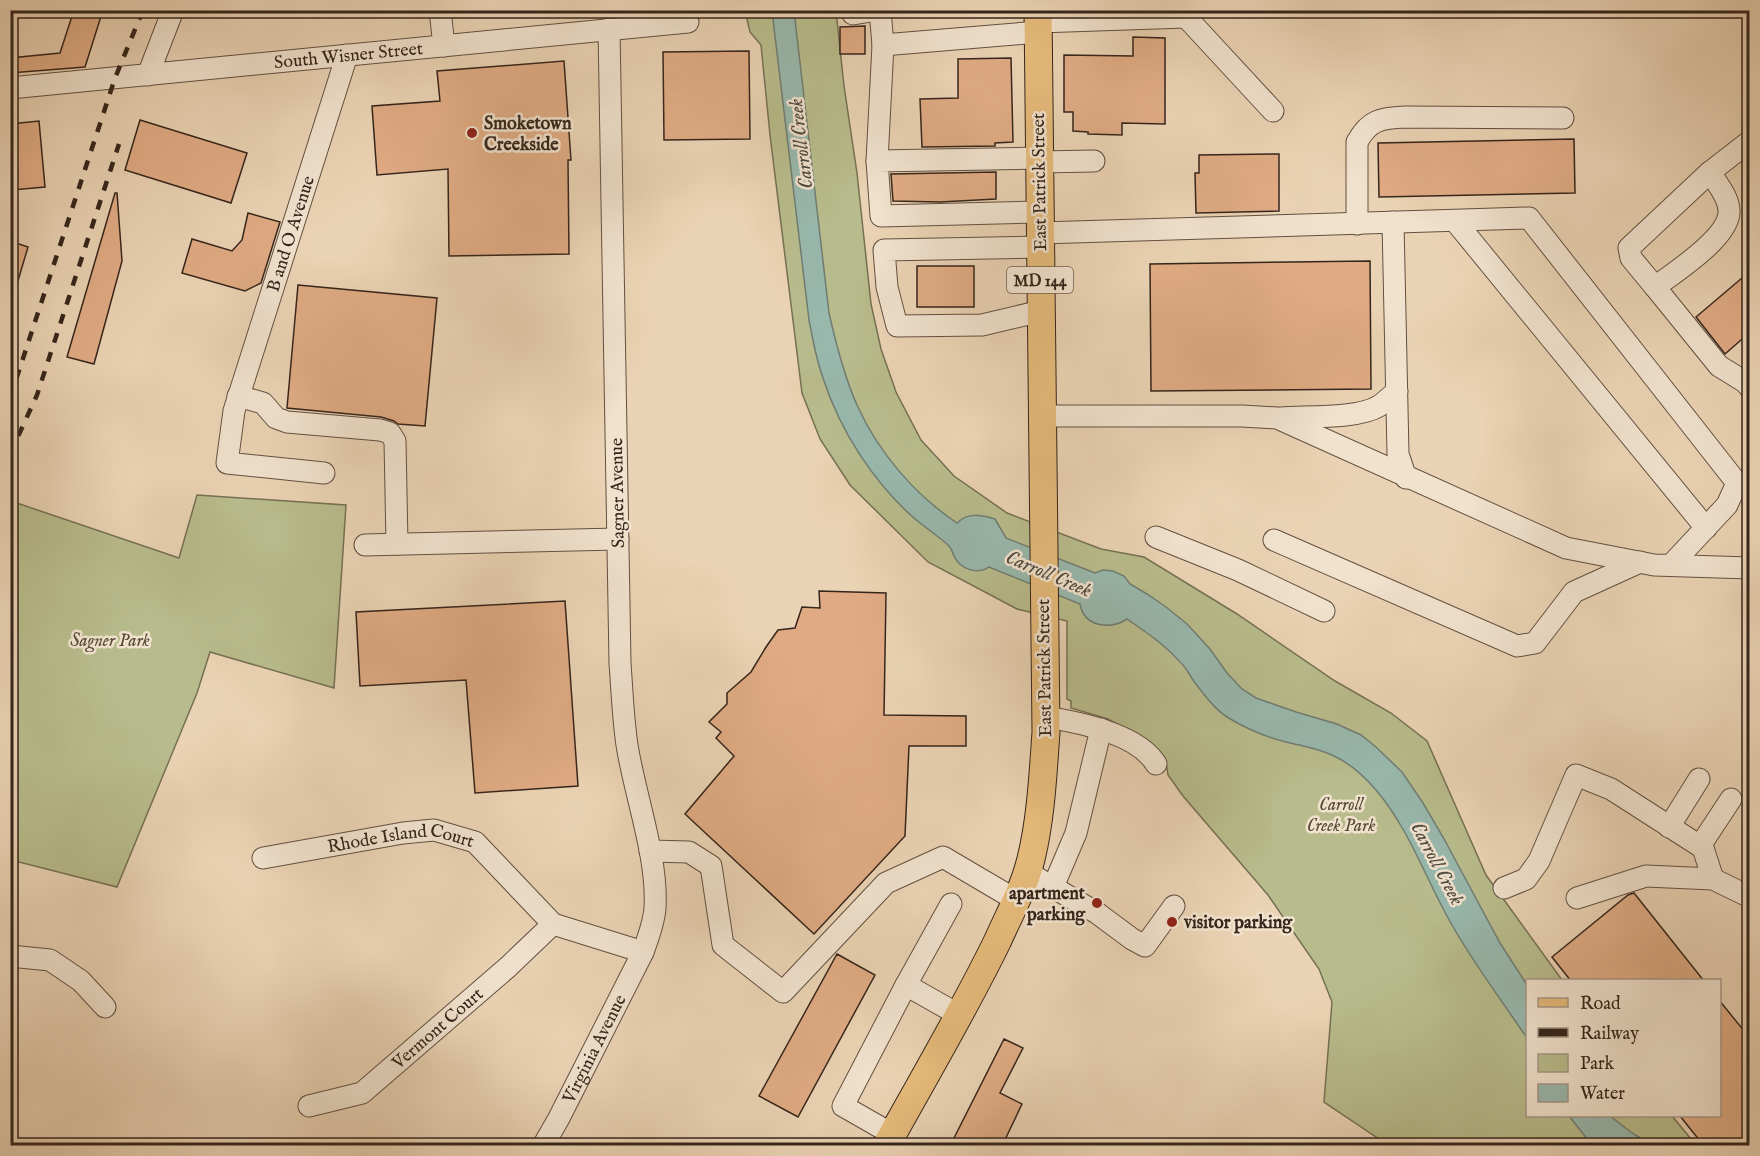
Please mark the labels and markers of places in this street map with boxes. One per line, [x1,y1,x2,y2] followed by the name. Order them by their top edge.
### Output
[484,113,572,157] place label: Smoketown Creekside
[465,126,479,140] marker: Smoketown Creekside
[1009,883,1086,927] place label: apartment parking
[1090,896,1104,910] marker: apartment parking
[1183,912,1293,935] place label: visitor parking
[1165,915,1179,929] marker: visitor parking

